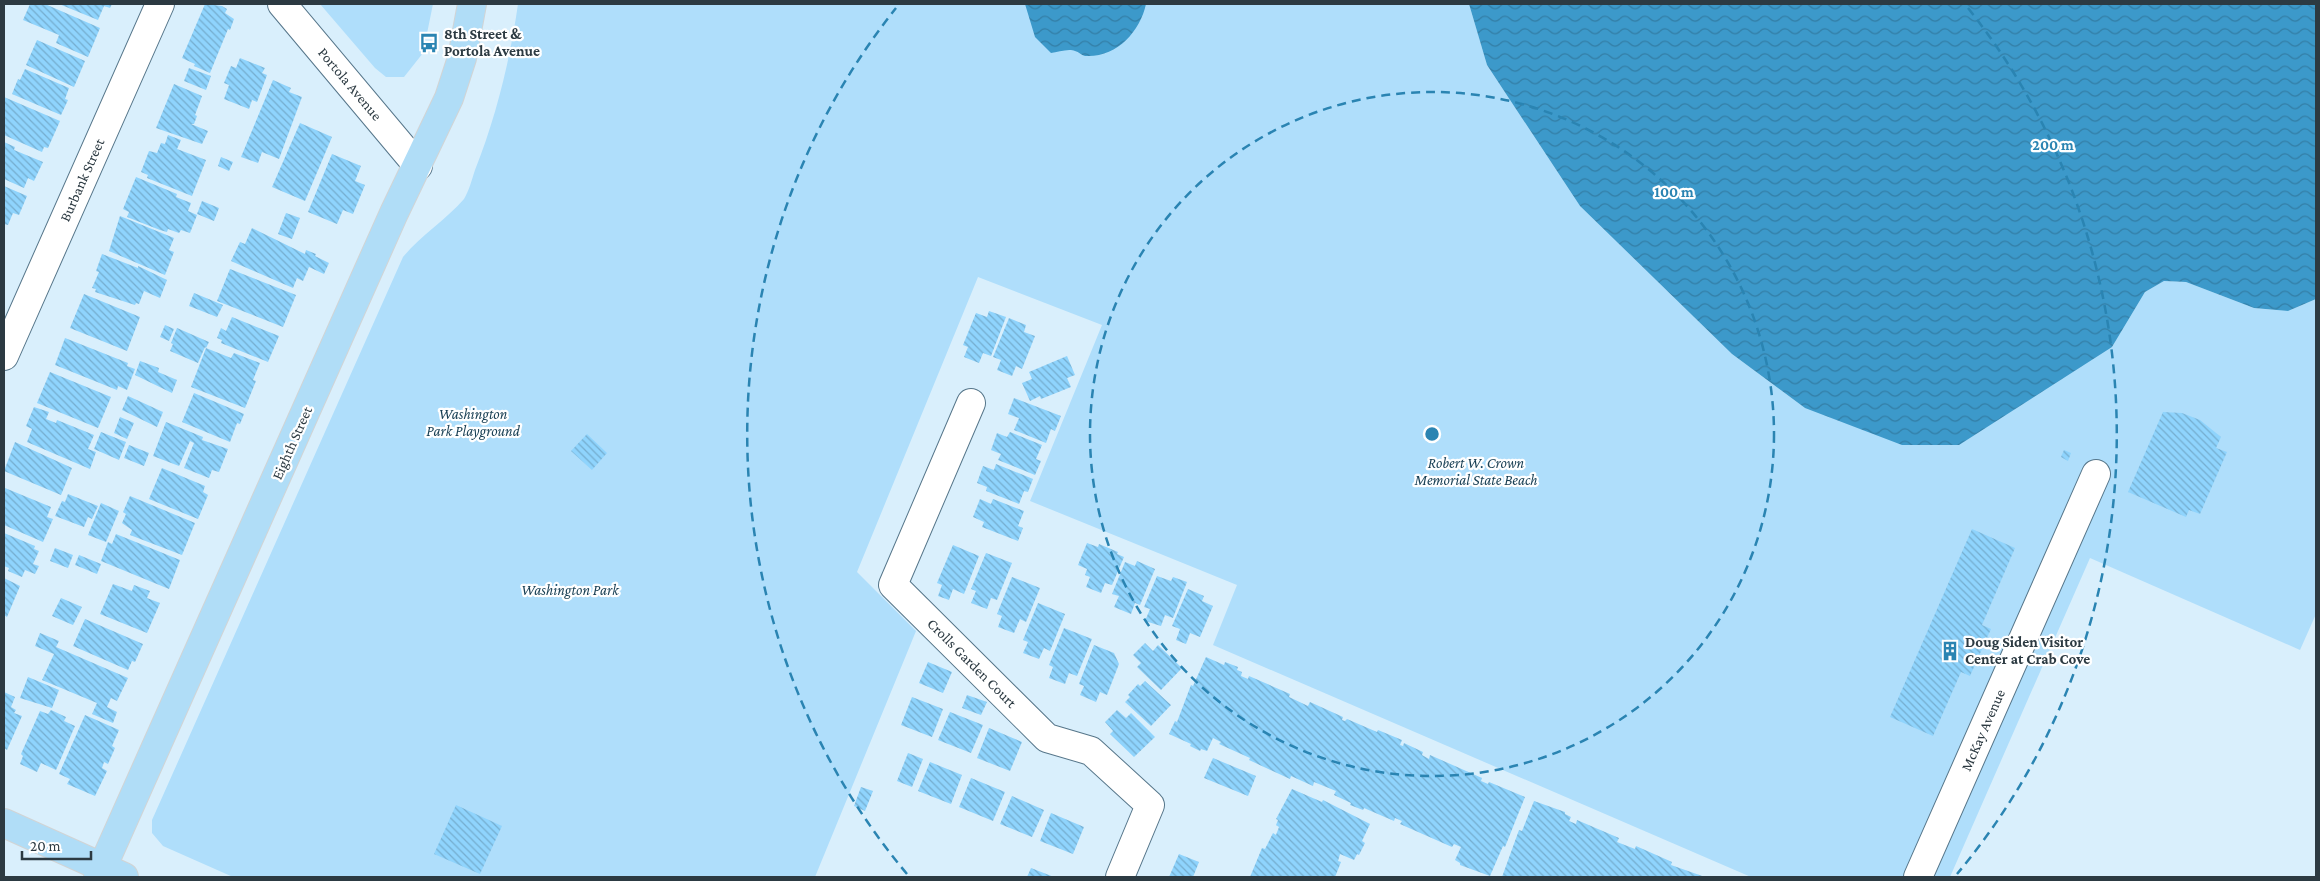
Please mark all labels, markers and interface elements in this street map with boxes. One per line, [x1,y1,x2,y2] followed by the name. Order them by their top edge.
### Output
[444,26,540,59] place label: 8th Street & Portola Avenue
[418,32,440,54] bus stop icon: 8th Street & Portola Avenue
[315,44,385,124] street label: Portola Avenue
[57,135,108,224] street label: Burbank Street
[2032,137,2074,153] text: 200 m
[1654,184,1694,200] text: 100 m
[269,403,317,482] street label: Eighth Street
[426,406,521,440] park label: Washington Park Playground
[1423,425,1441,443] centre of rings
[1413,455,1538,488] park label: Robert W. Crown Memorial State Beach
[521,582,620,599] park label: Washington Park
[924,615,1021,712] street label: Crolls Garden Court
[1965,634,2090,667] place label: Doug Siden Visitor Center at Crab Cove
[1939,640,1961,662] building icon: Doug Siden Visitor Center at Crab Cove
[1958,686,2009,774] street label: McKay Avenue
[22,828,91,860] scale bar
[30,838,61,854] text: 20 m

